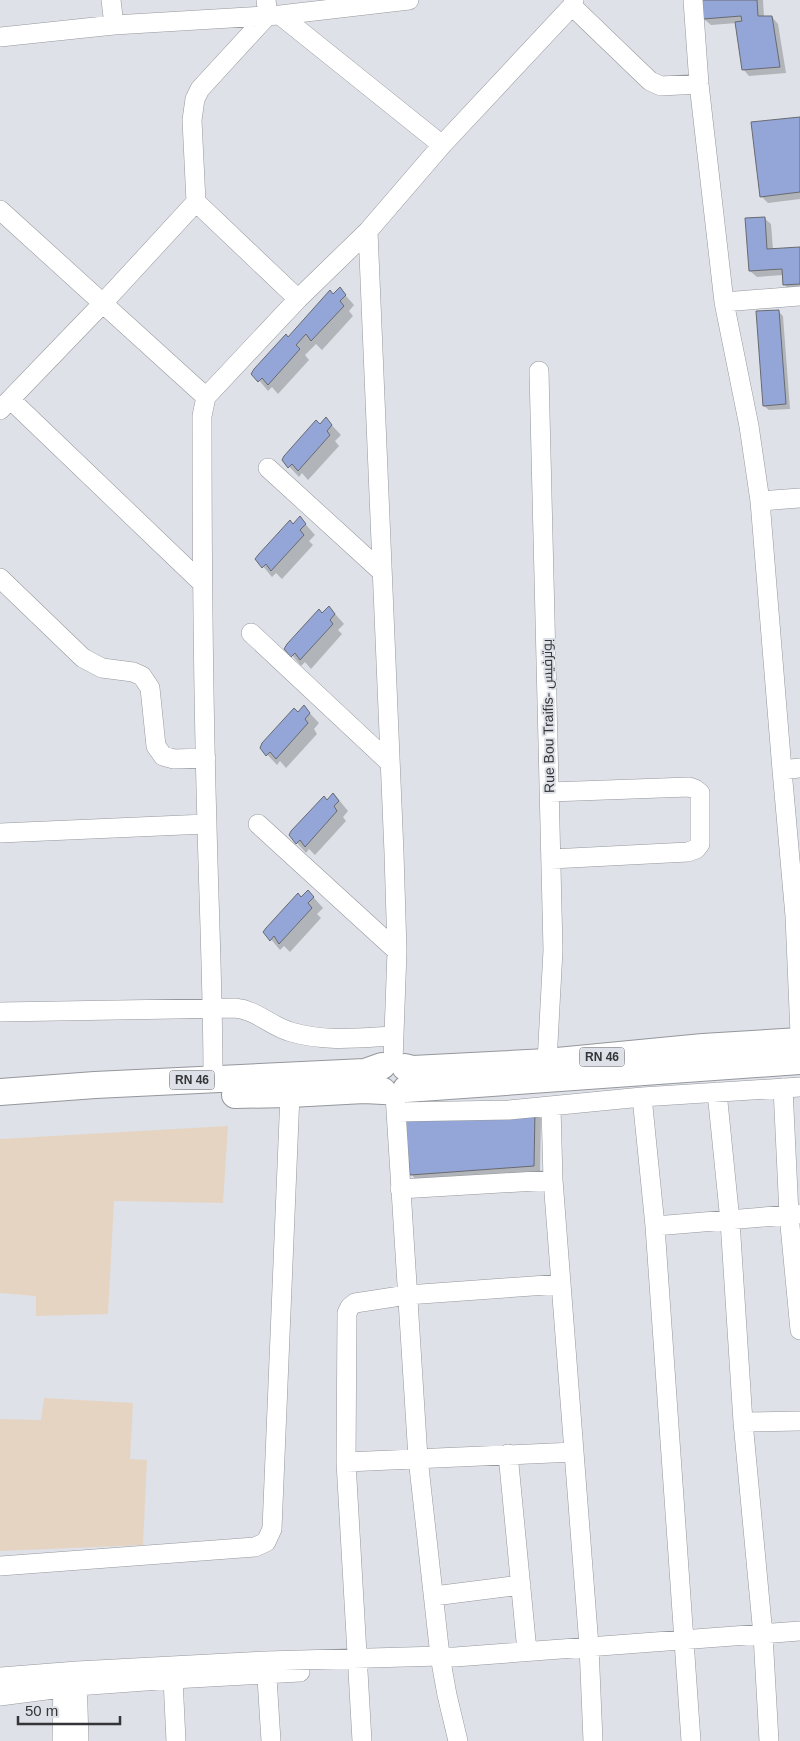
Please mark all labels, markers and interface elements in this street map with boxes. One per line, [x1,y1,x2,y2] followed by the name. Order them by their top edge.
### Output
[539,639,557,793] street label: Rue Bou Traifis- بوترفيس
[580,1048,624,1066] road number: RN 46
[170,1070,214,1090] road number: RN 46
[18,1694,120,1726] scale bar
[25,1702,58,1719] text: 50 m

